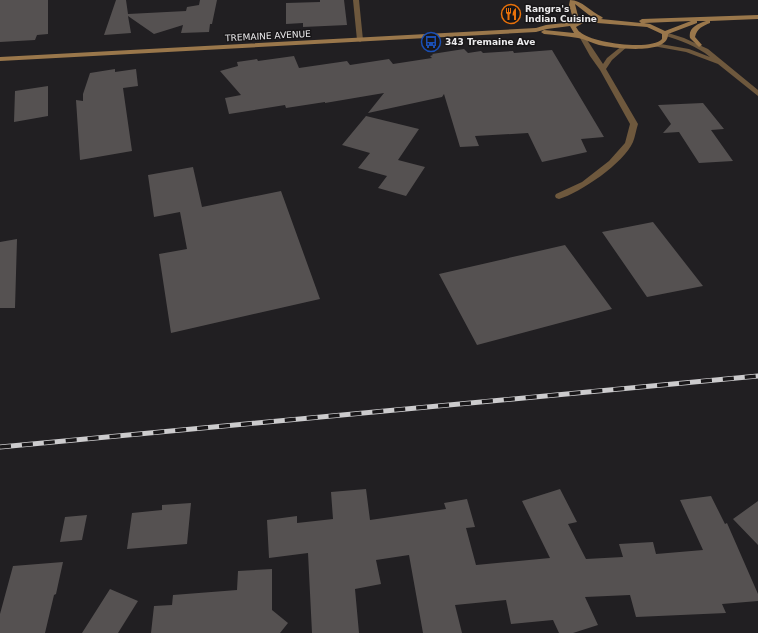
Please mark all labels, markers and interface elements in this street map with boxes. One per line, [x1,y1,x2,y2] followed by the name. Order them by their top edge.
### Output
[500,3,522,25] restaurant icon: Rangra's Indian Cuisine
[525,4,597,24] place label: Rangra's Indian Cuisine
[224,29,311,43] street label: TREMAINE AVENUE
[420,31,442,53] bus stop icon: 343 Tremaine Ave
[445,37,535,47] place label: 343 Tremaine Ave

